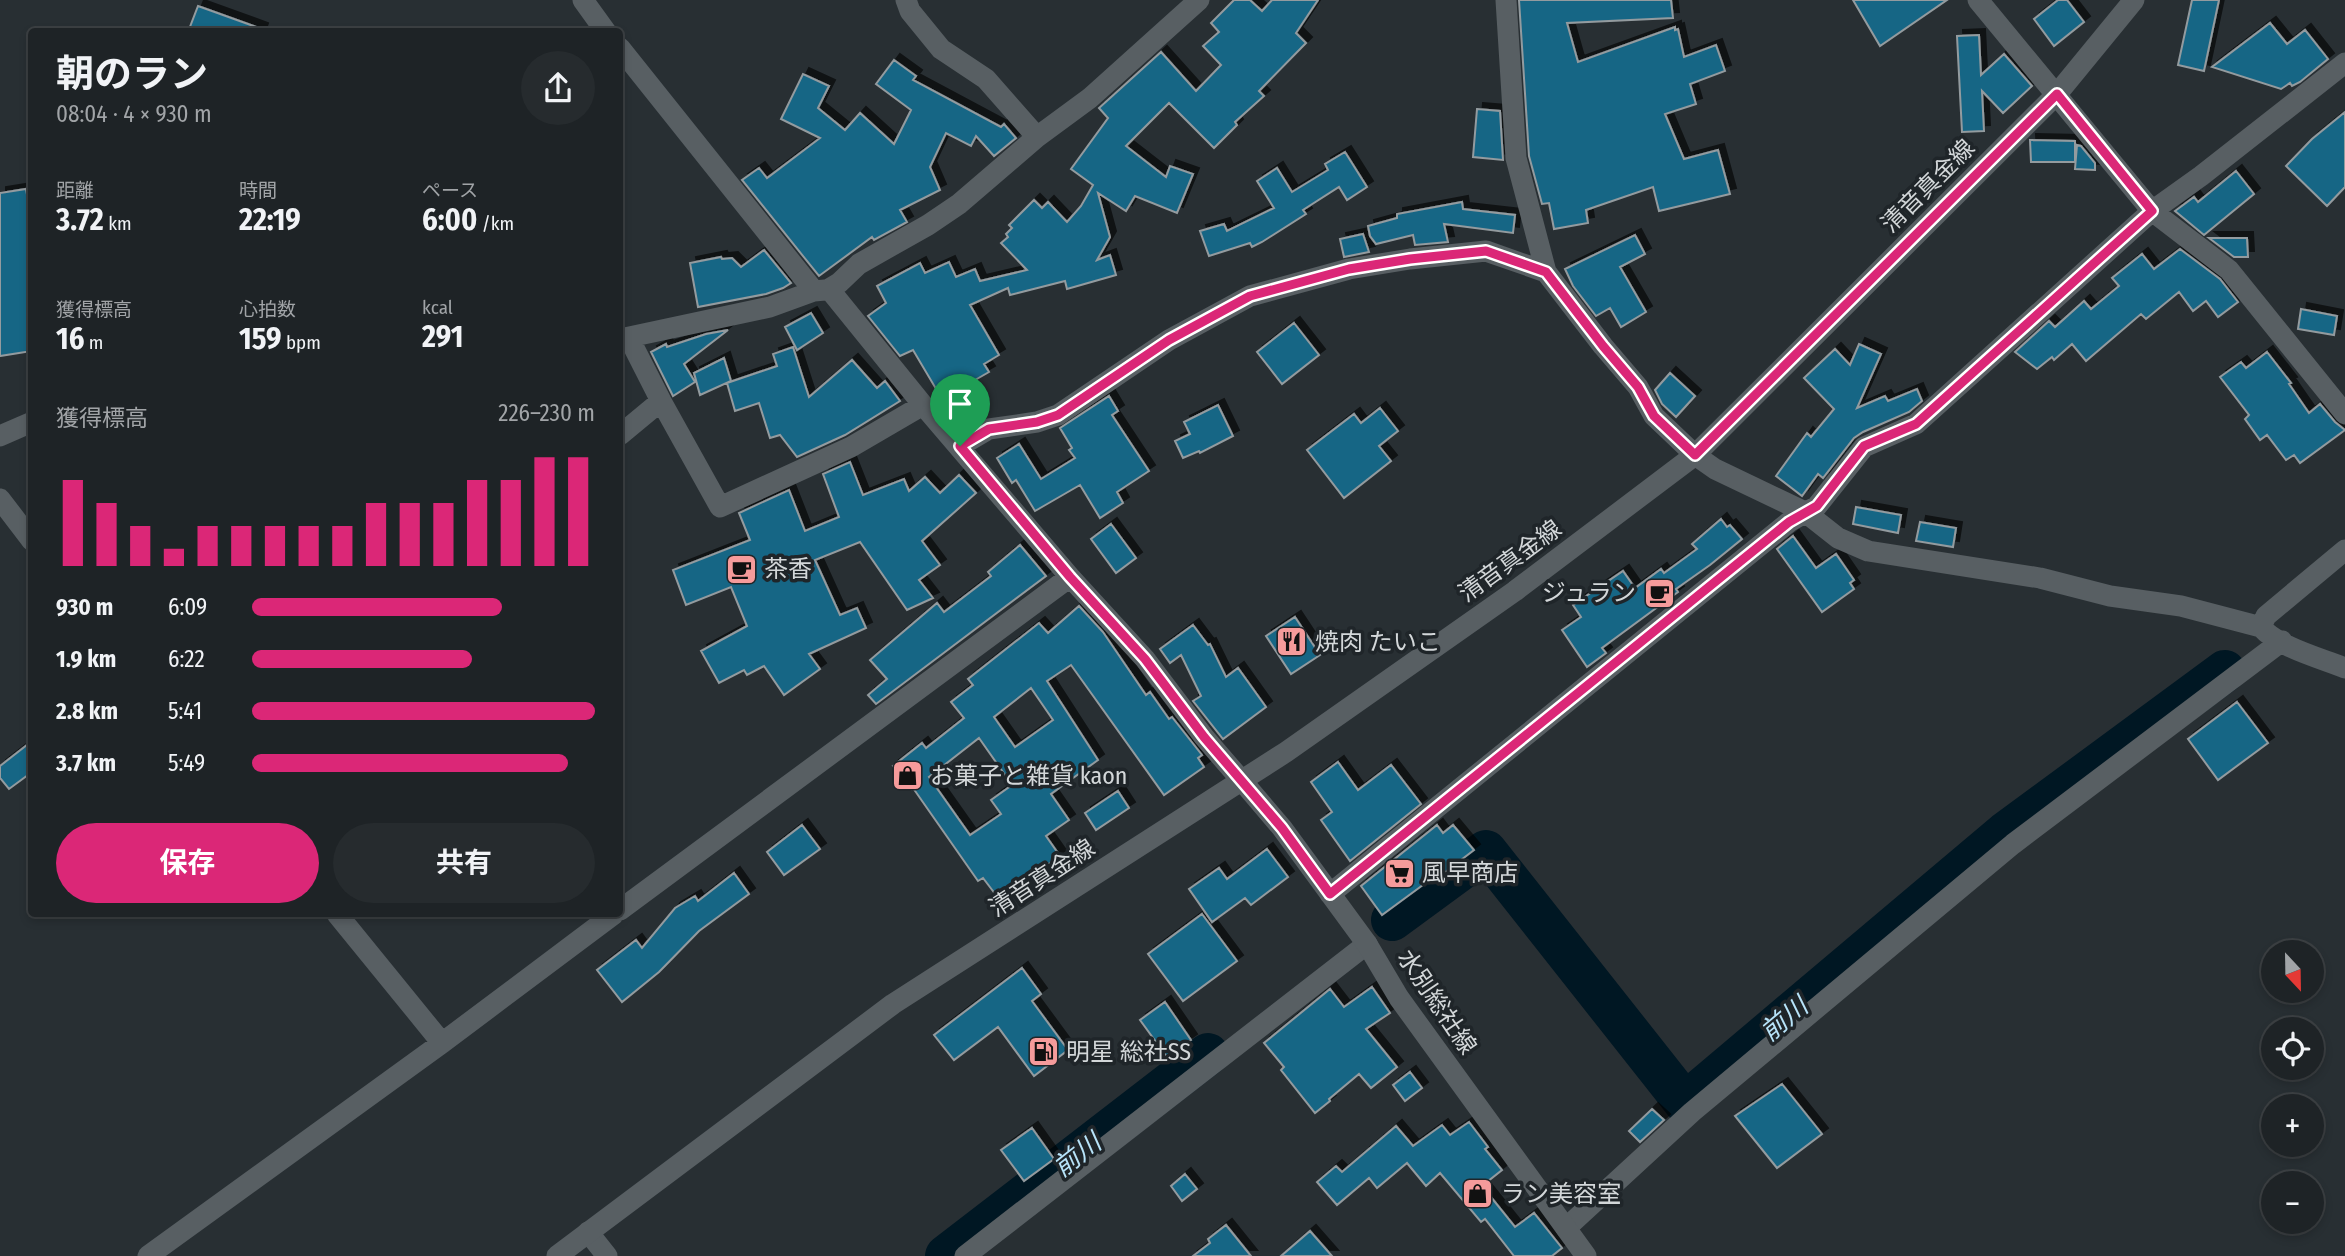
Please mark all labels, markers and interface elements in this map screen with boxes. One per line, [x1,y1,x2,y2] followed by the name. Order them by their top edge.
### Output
[56,51,208,97] text: 朝のラン
[521,51,595,125] button: share
[56,100,212,128] text: 08:04 · 4 × 930 m
[1876,134,1980,238] street label: 清音真金線
[56,179,94,202] text: 距離
[239,179,277,202] text: 時間
[422,179,478,202] text: ペース
[56,202,104,238] text: 3.72
[239,202,301,238] text: 22:19
[422,202,477,238] text: 6:00
[104,212,132,235] text: km
[477,212,514,235] text: /km
[422,296,453,319] text: kcal
[56,298,132,321] text: 獲得標高
[239,298,296,321] text: 心拍数
[422,319,464,355] text: 291
[56,321,84,357] text: 16
[239,321,281,357] text: 159
[84,331,103,354] text: m
[281,331,321,354] text: bpm
[930,374,990,446] pin
[941,385,979,423] icon: arrive
[498,399,595,427] text: 226–230 m
[56,404,148,432] text: 獲得標高
[1453,514,1567,608] street label: 清音真金線
[724,552,758,586] cafe icon: 茶香
[764,555,812,583] place label: 茶香
[1642,576,1676,610] cafe icon: ジュラン
[1542,579,1636,607] place label: ジュラン
[56,593,113,621] text: 930 m
[168,593,207,621] text: 6:09
[1275,625,1309,659] restaurant icon: 焼肉 たいこ
[1315,628,1441,656] place label: 焼肉 たいこ
[56,645,116,673] text: 1.9 km
[168,645,205,673] text: 6:22
[56,697,118,725] text: 2.8 km
[168,697,202,725] text: 5:41
[56,749,116,777] text: 3.7 km
[168,749,205,777] text: 5:49
[890,759,924,793] shop icon: お菓子と雑貨 kaon
[930,762,1128,790] place label: お菓子と雑貨 kaon
[56,823,319,903] button: 保存
[333,823,595,903] button: 共有
[984,834,1100,922] street label: 清音真金線
[1382,856,1416,890] supermarket icon: 風早商店
[1422,859,1518,887] place label: 風早商店
[2261,940,2324,1003] north arrow
[2261,940,2324,1234] map controls
[1392,944,1482,1060] street label: 水別総社線
[1754,989,1816,1048] water label: 前川
[2261,1017,2324,1080] button: locate
[1026,1035,1060,1069] fuel station icon: 明星 総社SS
[1066,1038,1191,1066] place label: 明星 総社SS
[2261,1094,2324,1157] button: +
[1047,1125,1110,1184] water label: 前川
[2261,1171,2324,1234] button: −
[1461,1177,1495,1211] shop icon: ラン美容室
[1501,1180,1621,1208] place label: ラン美容室

